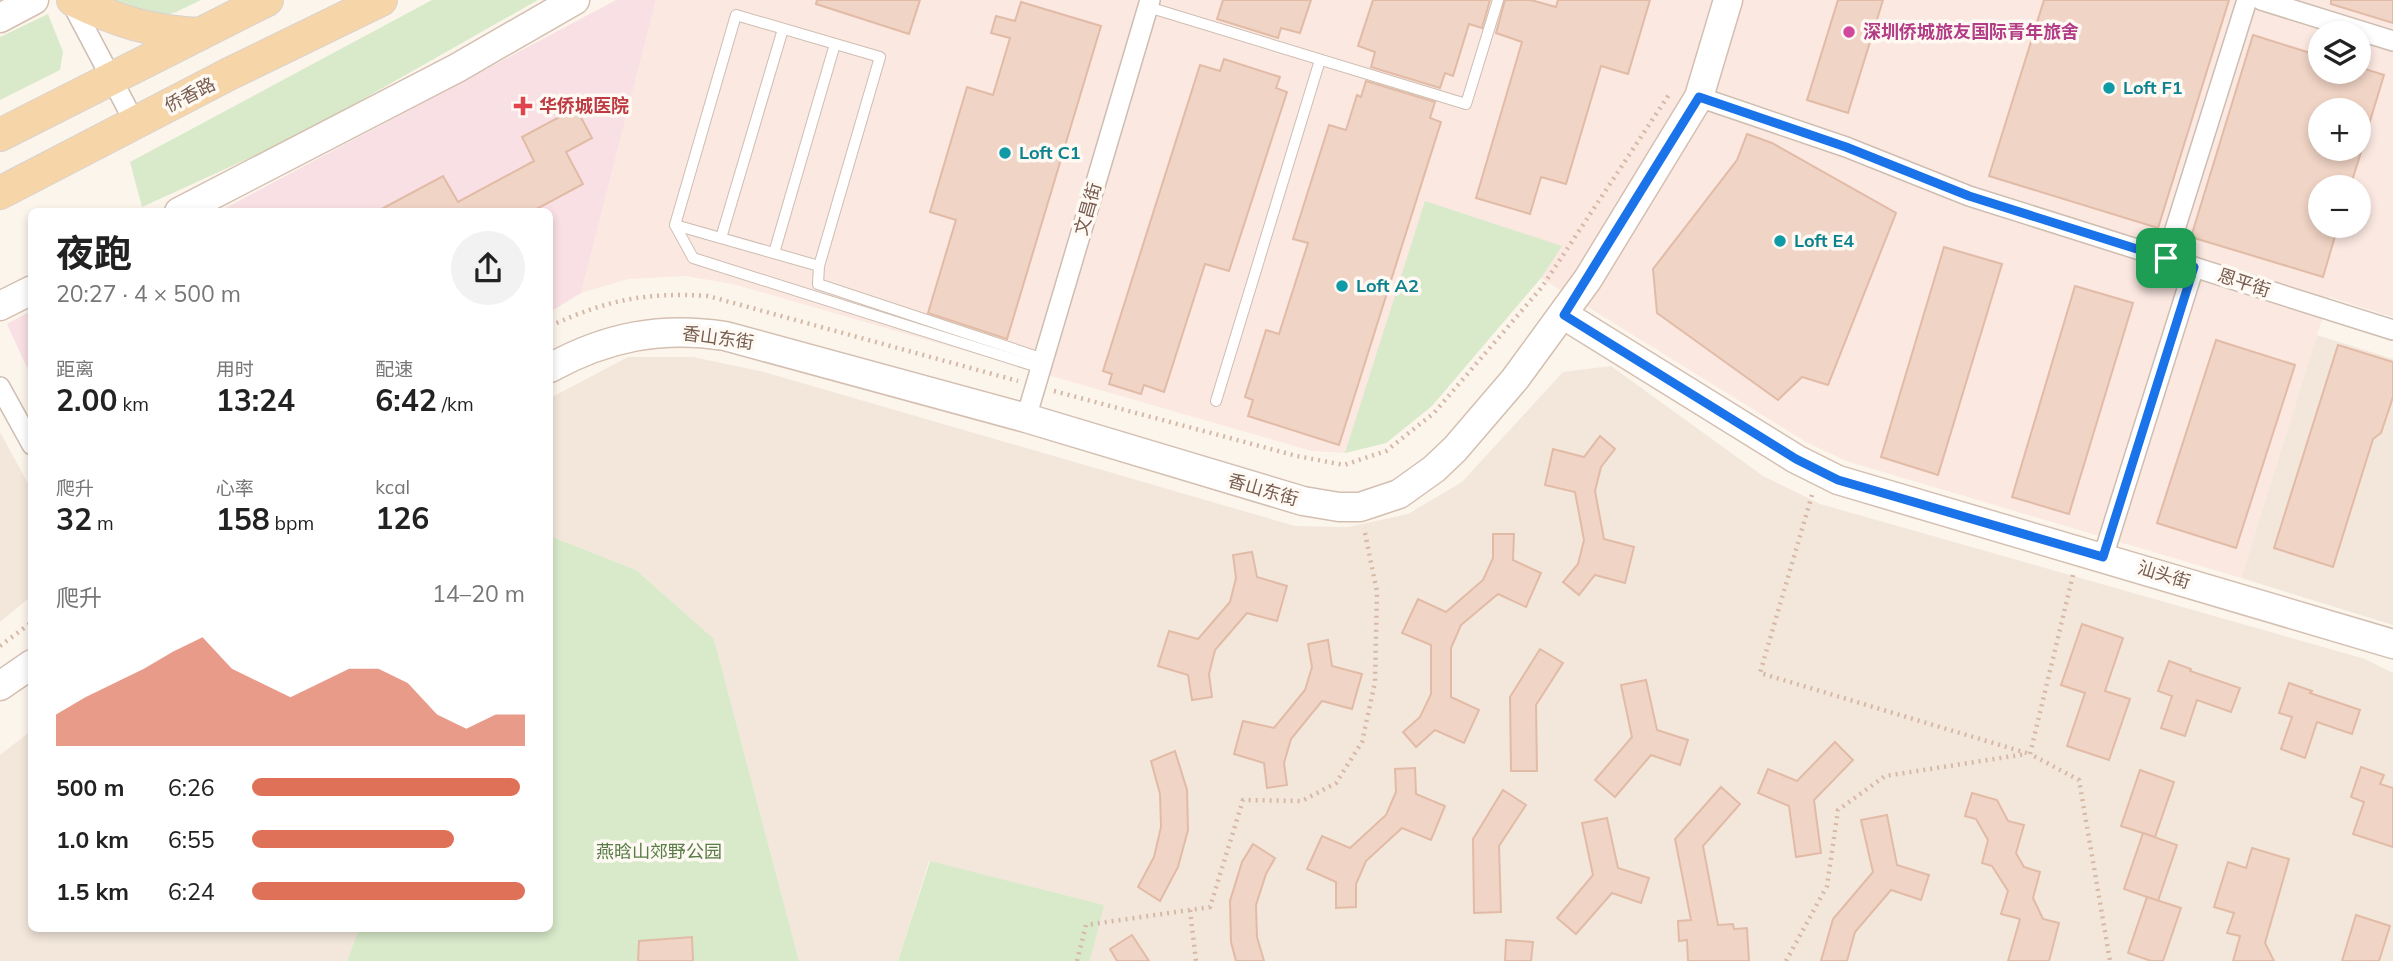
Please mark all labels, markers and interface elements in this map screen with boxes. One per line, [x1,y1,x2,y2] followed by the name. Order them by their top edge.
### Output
[1863,20,2079,43] place label: 深圳侨城旅友国际青年旅舍
[2308,21,2371,238] map controls
[2308,21,2371,84] button: layers
[1841,24,1857,40] marker: 深圳侨城旅友国际青年旅舍
[160,72,219,117] street label: 侨香路
[2123,76,2183,99] place label: Loft F1
[2101,80,2117,96] marker: Loft F1
[539,94,629,117] place label: 华侨城医院
[513,96,533,116] marker: 华侨城医院
[2308,98,2371,161] button: +
[1019,141,1081,164] place label: Loft C1
[997,145,1013,161] marker: Loft C1
[2308,175,2371,238] button: −
[1069,180,1106,238] street label: 文昌街
[2136,228,2196,288] pin
[56,229,132,277] text: 夜跑
[1794,229,1854,252] place label: Loft E4
[451,231,525,305] button: share
[1772,233,1788,249] marker: Loft E4
[2147,239,2185,277] icon: arrive
[2215,263,2273,302] street label: 恩平街
[1356,274,1419,297] place label: Loft A2
[1334,278,1350,294] marker: Loft A2
[56,279,241,308] text: 20:27 · 4 × 500 m
[681,321,755,354] street label: 香山东街
[56,357,94,381] text: 距离
[216,357,254,381] text: 用时
[375,357,413,381] text: 配速
[56,381,117,419] text: 2.00
[216,381,295,419] text: 13:24
[375,381,437,419] text: 6:42
[117,392,149,416] text: km
[437,392,474,416] text: /km
[1225,469,1301,510] street label: 香山东街
[375,475,410,499] text: kcal
[56,476,94,500] text: 爬升
[216,476,254,500] text: 心率
[375,499,429,537] text: 126
[56,500,92,538] text: 32
[216,500,270,538] text: 158
[92,511,114,535] text: m
[270,511,314,535] text: bpm
[2135,556,2193,593] street label: 汕头街
[432,579,525,608] text: 14–20 m
[56,583,102,612] text: 爬升
[56,773,124,802] text: 500 m
[168,773,215,802] text: 6:26
[56,825,129,854] text: 1.0 km
[168,825,215,854] text: 6:55
[596,840,722,863] park label: 燕晗山郊野公园
[56,877,129,906] text: 1.5 km
[168,877,215,906] text: 6:24

